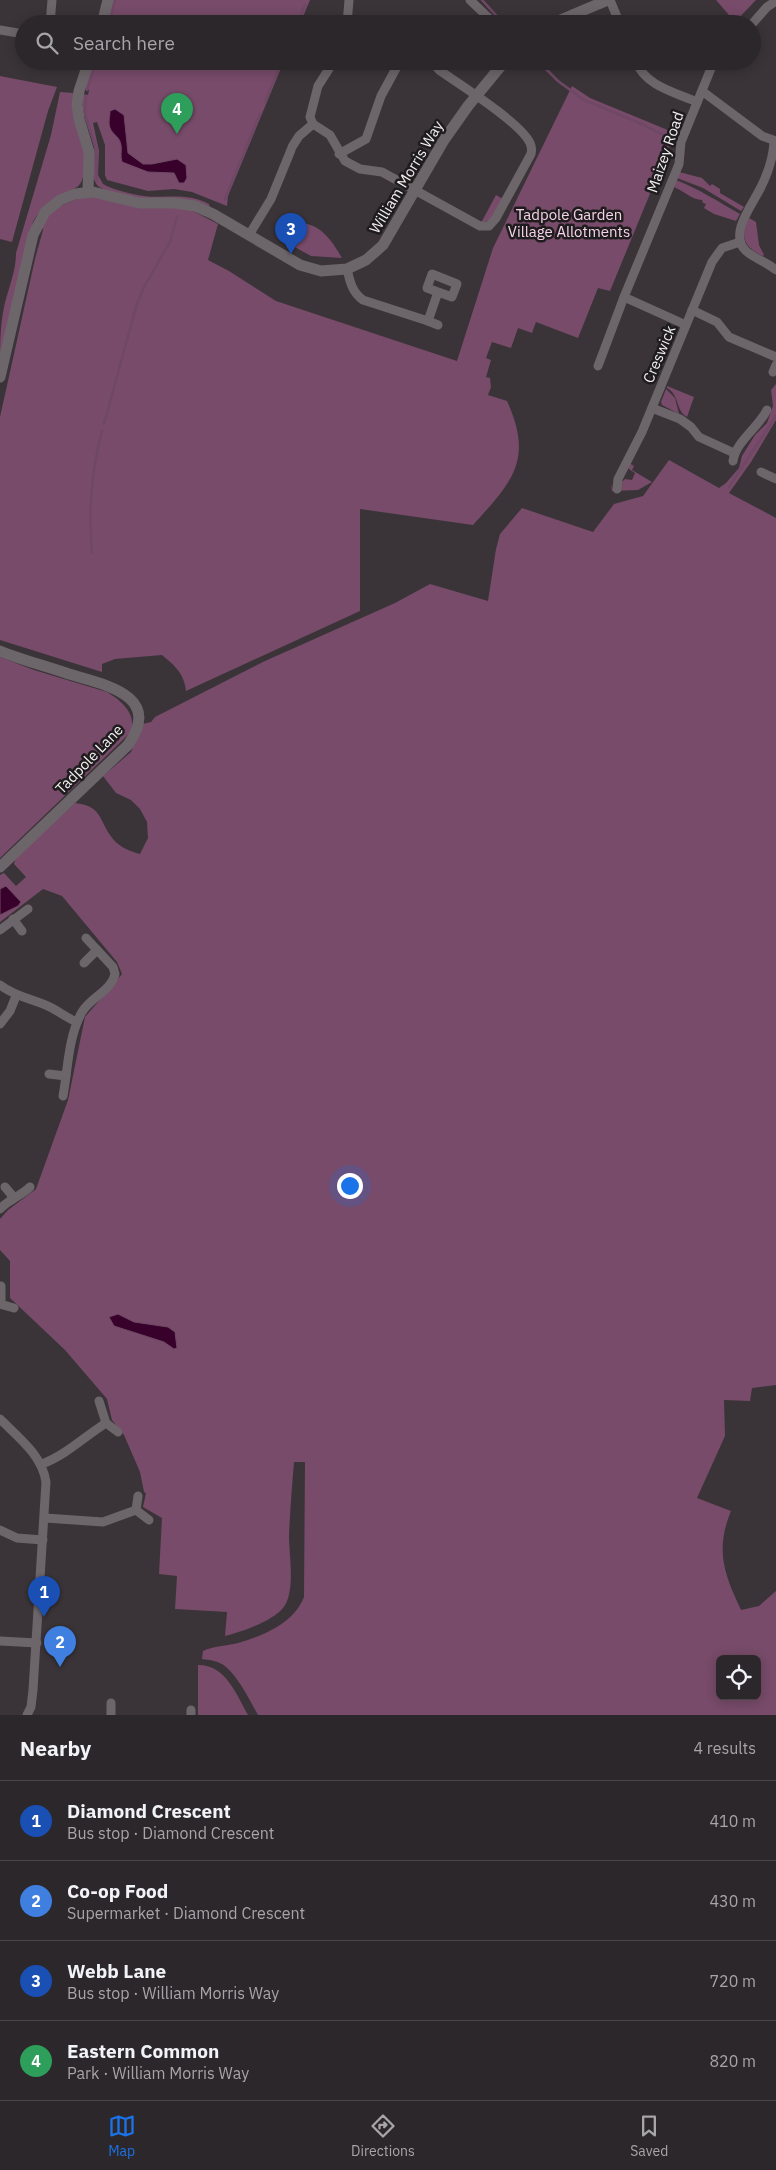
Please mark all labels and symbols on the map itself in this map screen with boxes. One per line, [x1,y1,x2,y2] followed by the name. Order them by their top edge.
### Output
[161,93,193,134] pin: 4
[642,109,688,195] street label: Maizey Road
[365,117,447,237] street label: William Morris Way
[508,205,630,241] park label: Tadpole Garden Village Allotments
[275,213,307,254] pin: 3
[638,322,680,386] street label: Creswick
[51,720,127,798] street label: Tadpole Lane
[337,1173,363,1199] your location
[28,1576,60,1617] pin: 1
[44,1626,76,1667] pin: 2

